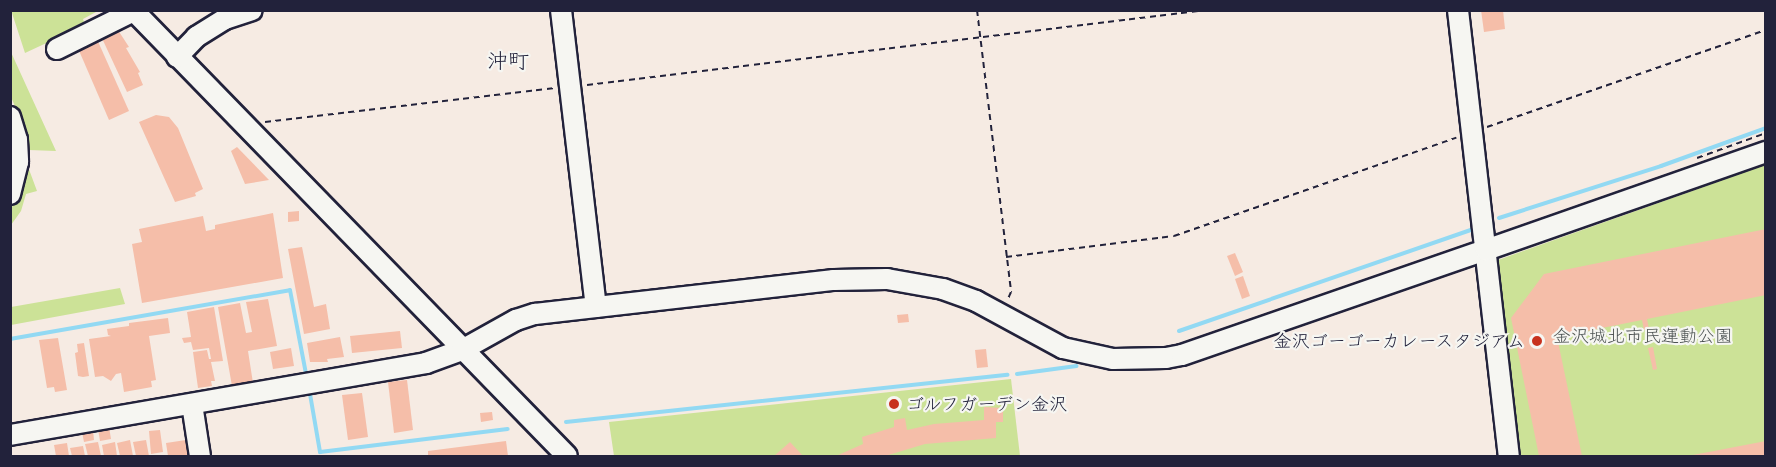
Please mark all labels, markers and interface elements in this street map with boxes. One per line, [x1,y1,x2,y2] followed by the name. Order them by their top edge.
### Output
[487,48,529,74] district label: 沖町
[1553,325,1733,347] park label: 金沢城北市民運動公園
[1272,330,1525,352] place label: 金沢ゴーゴーカレースタジアム
[1530,334,1544,348] marker: 金沢ゴーゴーカレースタジアム
[906,393,1068,415] place label: ゴルフガーデン金沢
[887,397,901,411] marker: ゴルフガーデン金沢

